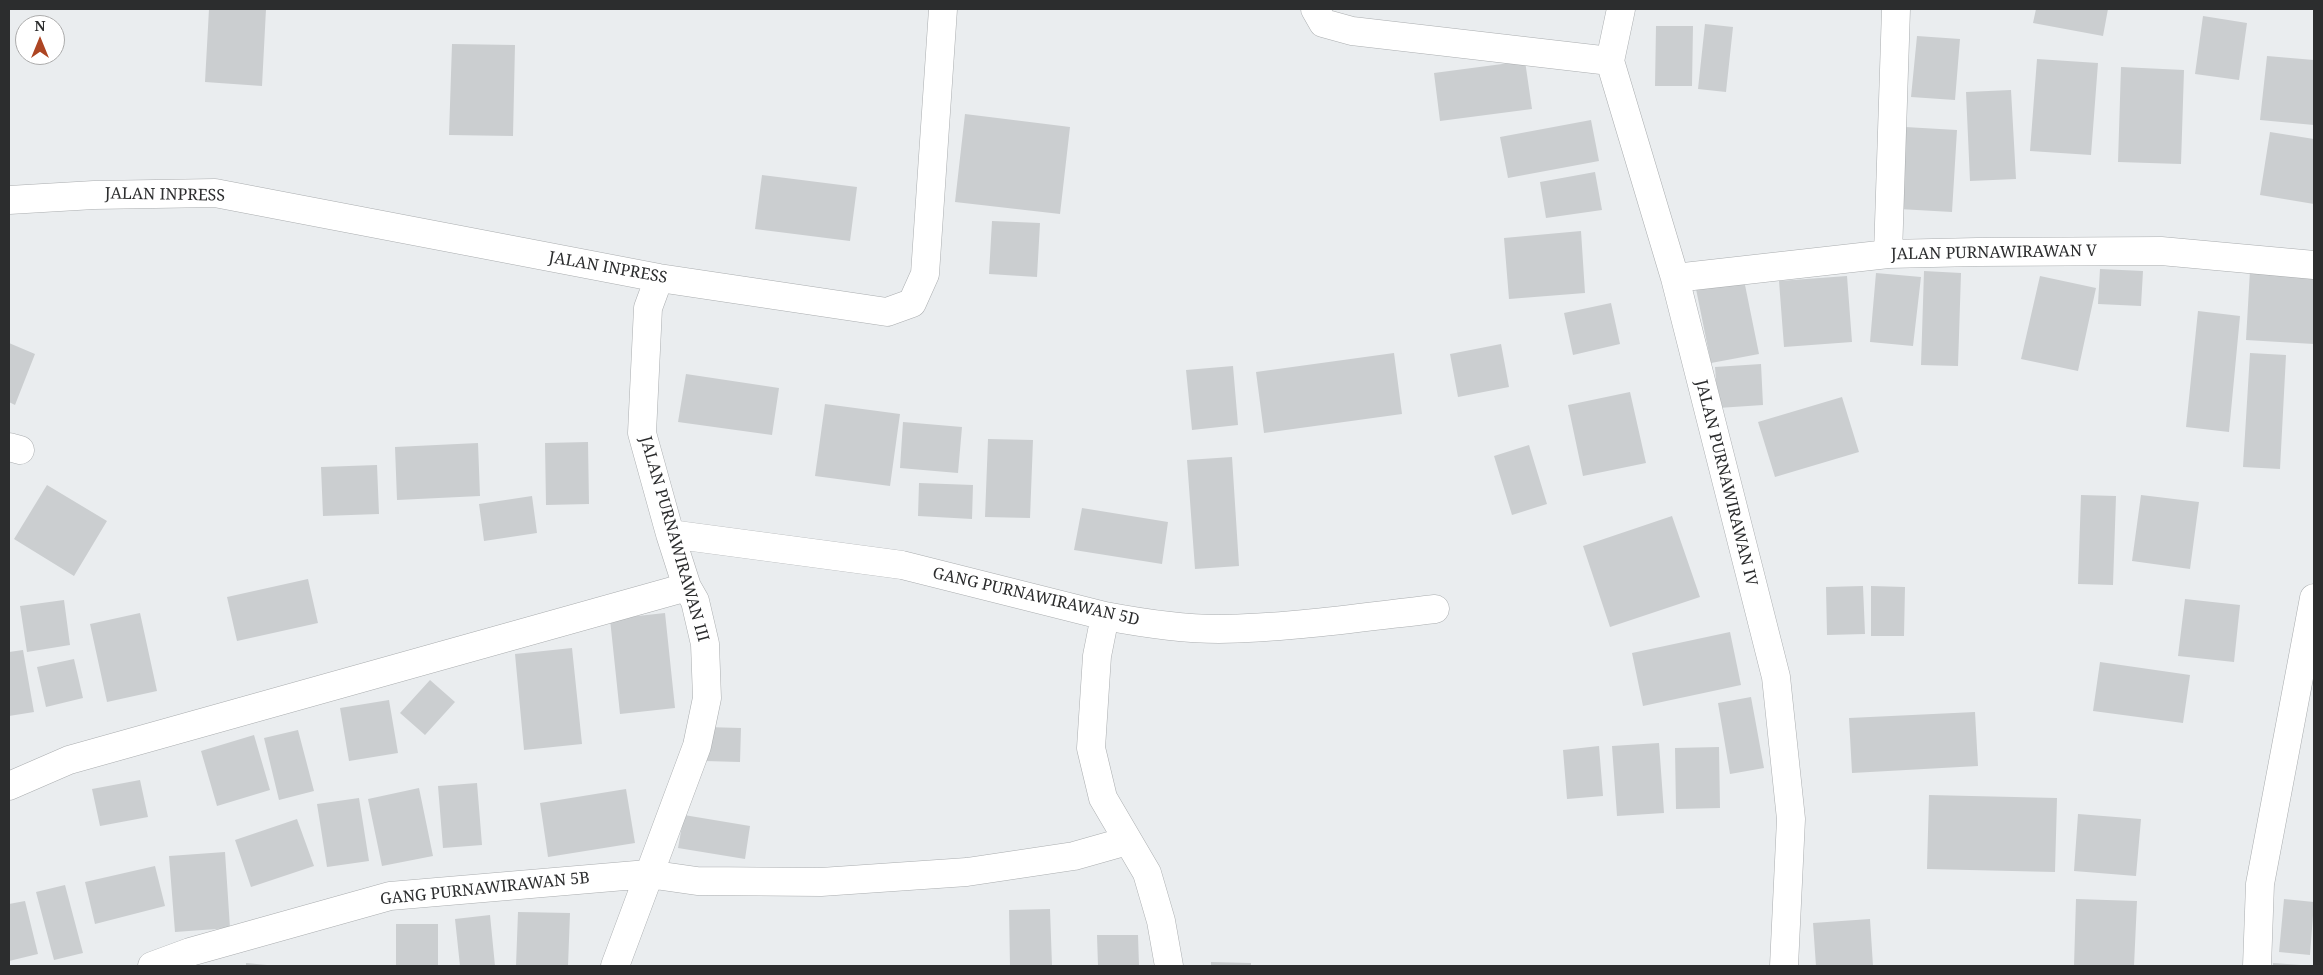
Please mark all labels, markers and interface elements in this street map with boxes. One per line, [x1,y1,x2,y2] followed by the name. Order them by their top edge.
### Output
[15,15,65,65] north arrow
[34,16,46,35] text: N
[105,184,225,206] street label: JALAN INPRESS
[1891,242,2097,264] street label: JALAN PURNAWIRAWAN V
[547,248,669,288] street label: JALAN INPRESS
[1691,378,1761,588] street label: JALAN PURNAWIRAWAN IV
[635,434,713,644] street label: JALAN PURNAWIRAWAN III
[931,564,1141,630] street label: GANG PURNAWIRAWAN 5D
[379,868,591,910] street label: GANG PURNAWIRAWAN 5B

